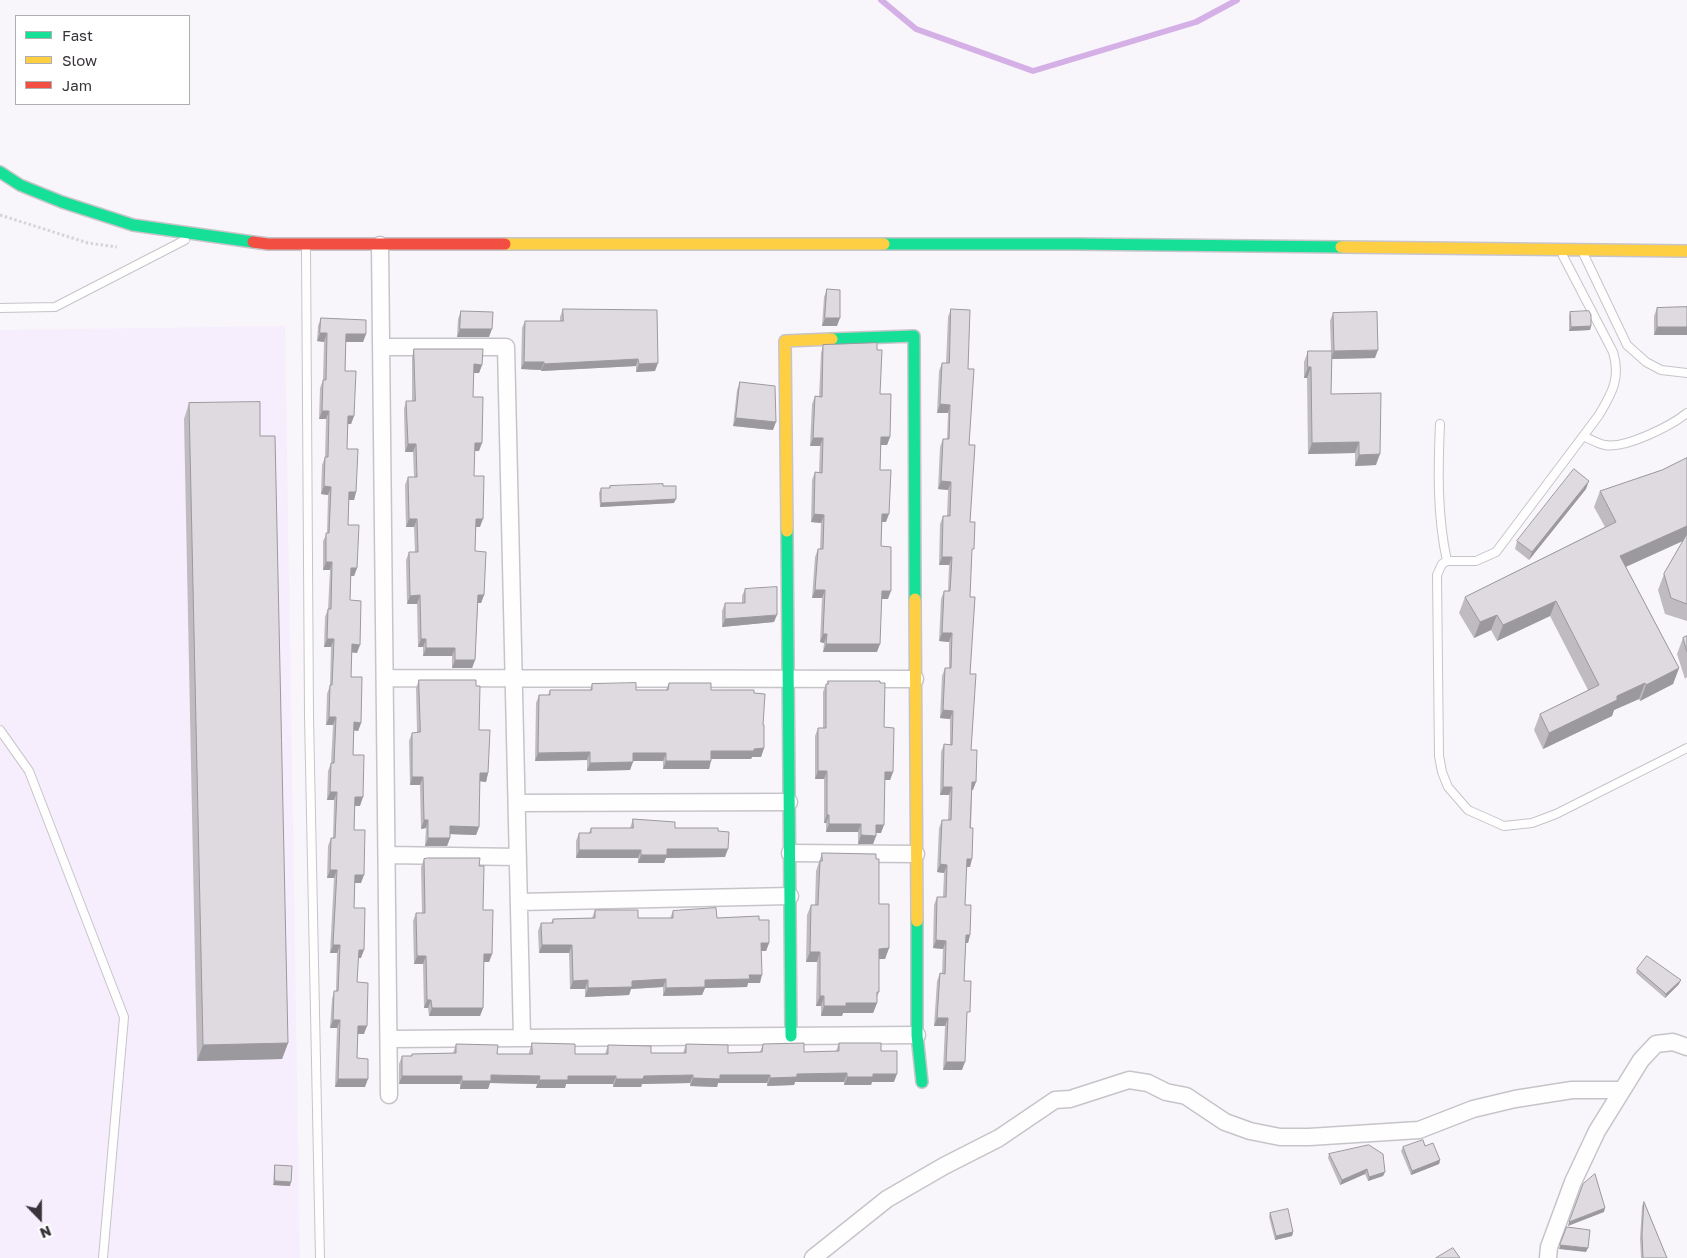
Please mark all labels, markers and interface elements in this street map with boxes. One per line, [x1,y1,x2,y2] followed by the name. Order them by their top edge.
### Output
[15,15,190,105] legend
[62,26,93,44] text: Fast
[62,51,97,69] text: Slow
[62,76,92,94] text: Jam
[15,1193,65,1243] north arrow
[38,1222,54,1242] text: N

